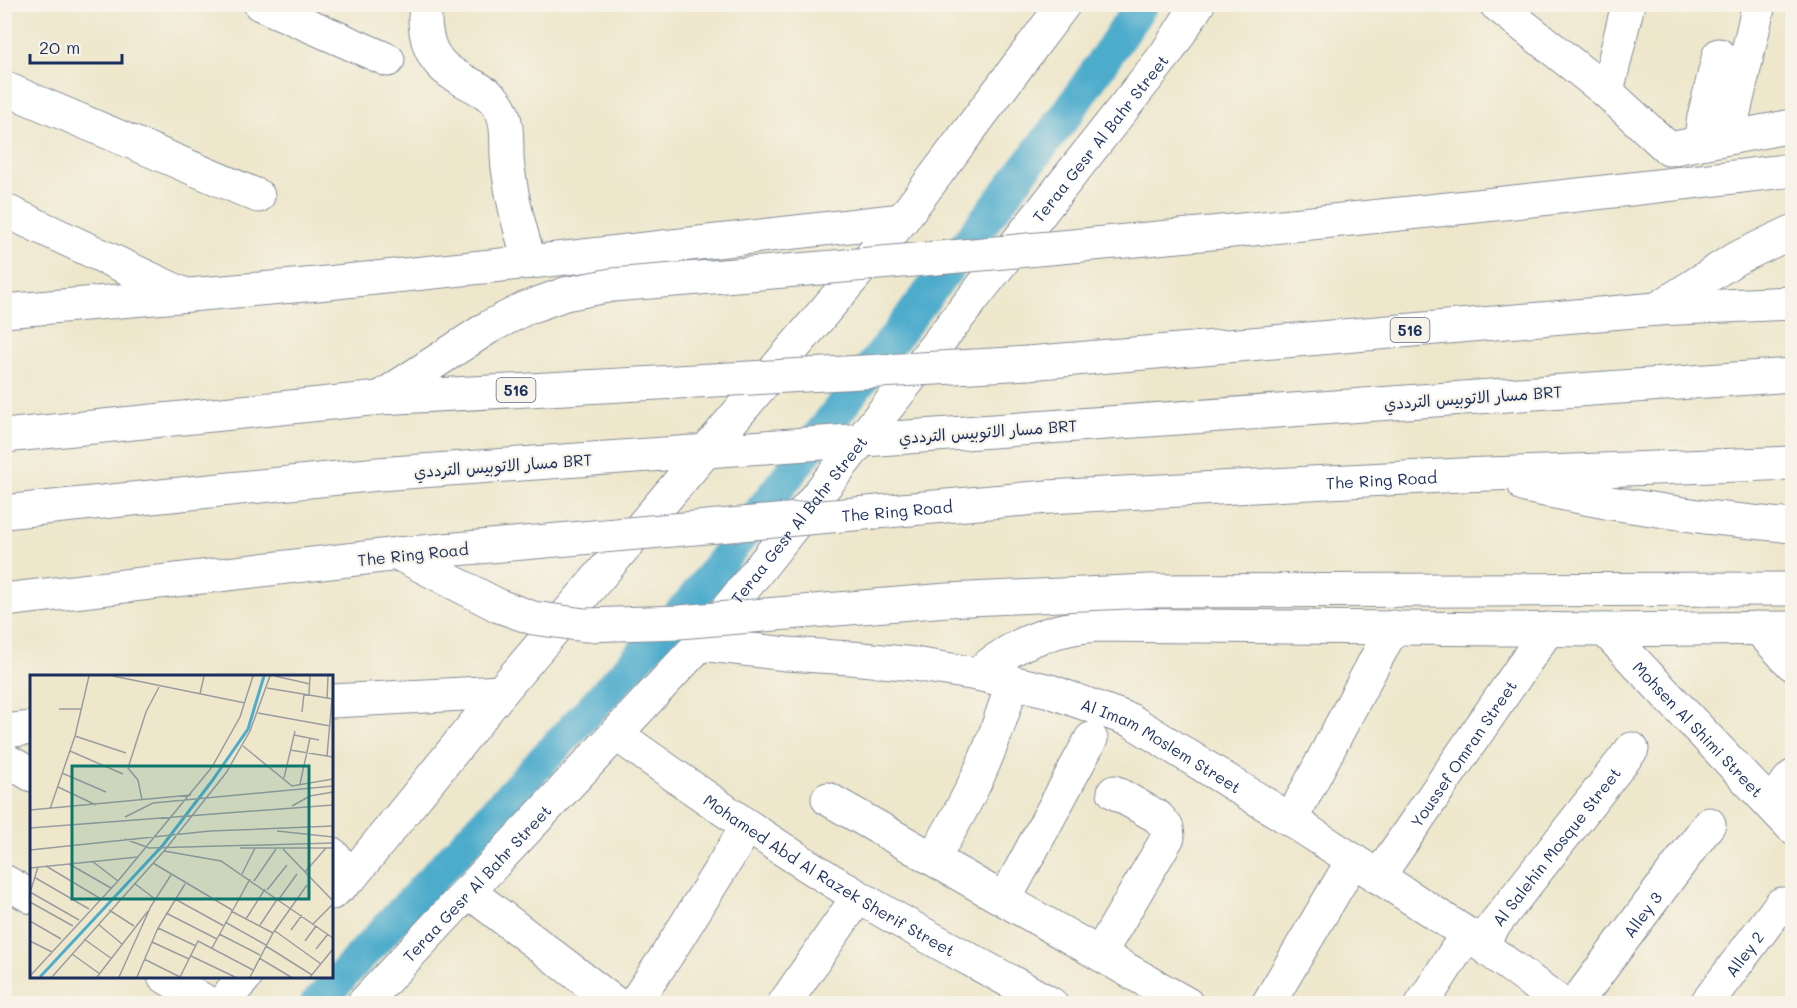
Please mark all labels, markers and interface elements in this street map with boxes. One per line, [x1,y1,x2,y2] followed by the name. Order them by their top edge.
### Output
[30,27,122,65] scale bar
[39,35,80,59] text: 20 m
[1027,50,1172,226] street label: Teraa Gesr Al Bahr Street
[1390,318,1430,342] road number: 516
[496,378,536,402] road number: 516
[1383,380,1563,416] street label: مسار الاتوبيس الترددي BRT
[898,414,1078,450] street label: مسار الاتوبيس الترددي BRT
[726,431,871,607] street label: Teraa Gesr Al Bahr Street
[413,448,593,484] street label: مسار الاتوبيس الترددي BRT
[1325,466,1438,493] street label: The Ring Road
[841,495,953,526] street label: The Ring Road
[357,538,469,570] street label: The Ring Road
[1629,656,1768,801] street label: Mohsen Al Shimi Street
[30,675,333,978] inset map
[1405,676,1521,831] street label: Youssef Omran Street
[1078,693,1246,797] street label: Al Imam Moslem Street
[1487,762,1625,930] street label: Al Salehin Mosque Street
[700,789,959,960] street label: Mohamed Abd Al Razek Sherif Street
[398,800,555,966] street label: Teraa Gesr Al Bahr Street
[1618,887,1666,941] street label: Alley 3
[1720,927,1768,980] street label: Alley 2

